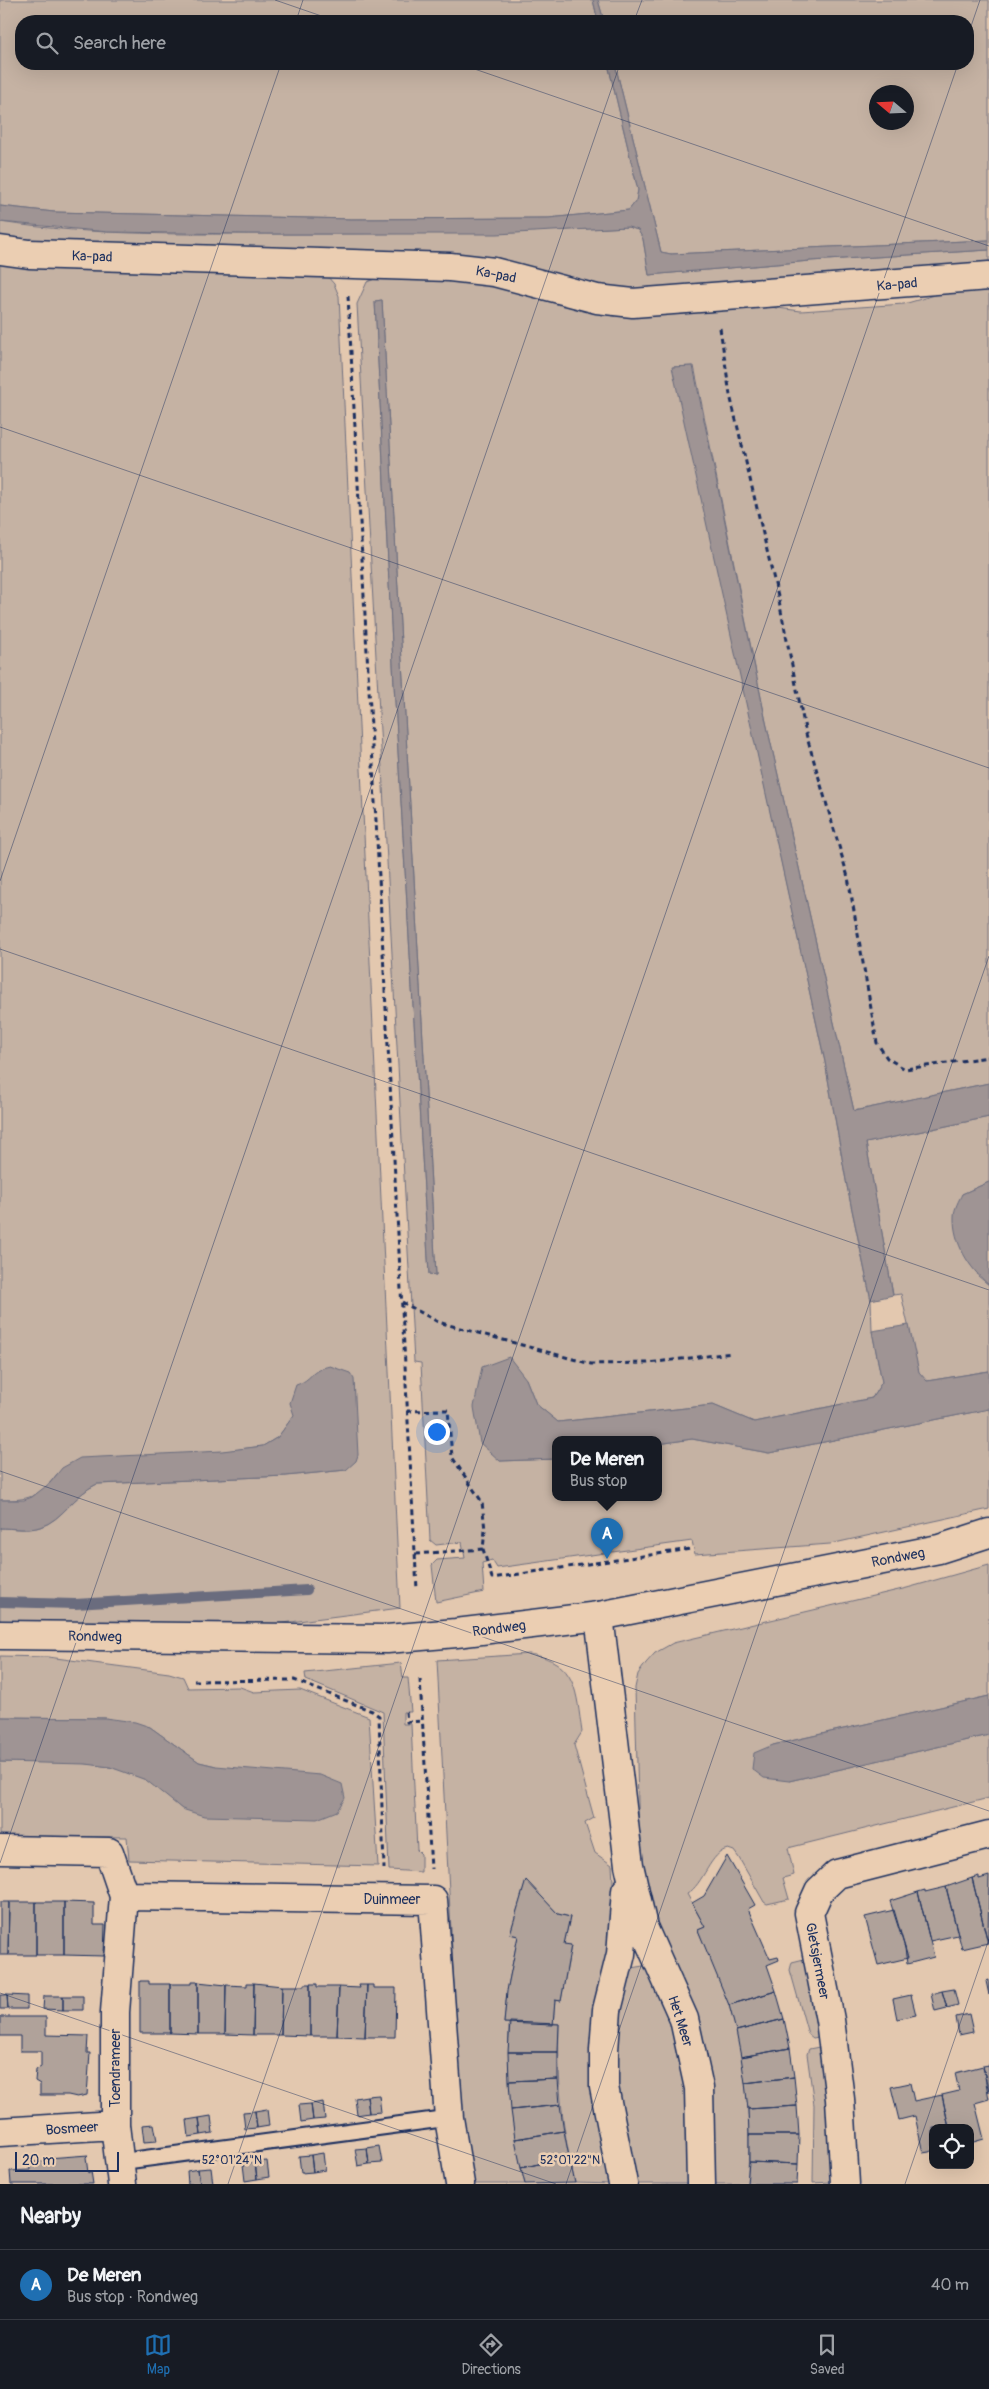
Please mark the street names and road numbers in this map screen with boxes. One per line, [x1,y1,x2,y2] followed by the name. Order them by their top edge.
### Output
[71,247,113,266] street label: Ka-pad
[474,262,518,287] street label: Ka-pad
[876,274,918,295] street label: Ka-pad
[870,1544,926,1571] street label: Rondweg
[471,1617,527,1640] street label: Rondweg
[68,1628,122,1645] street label: Rondweg
[363,1891,421,1908] street label: Duinmeer
[802,1921,833,2001] street label: Gletsjermeer
[664,1993,697,2049] street label: Het Meer
[107,2029,124,2107] street label: Toendrameer
[45,2118,99,2139] street label: Bosmeer

